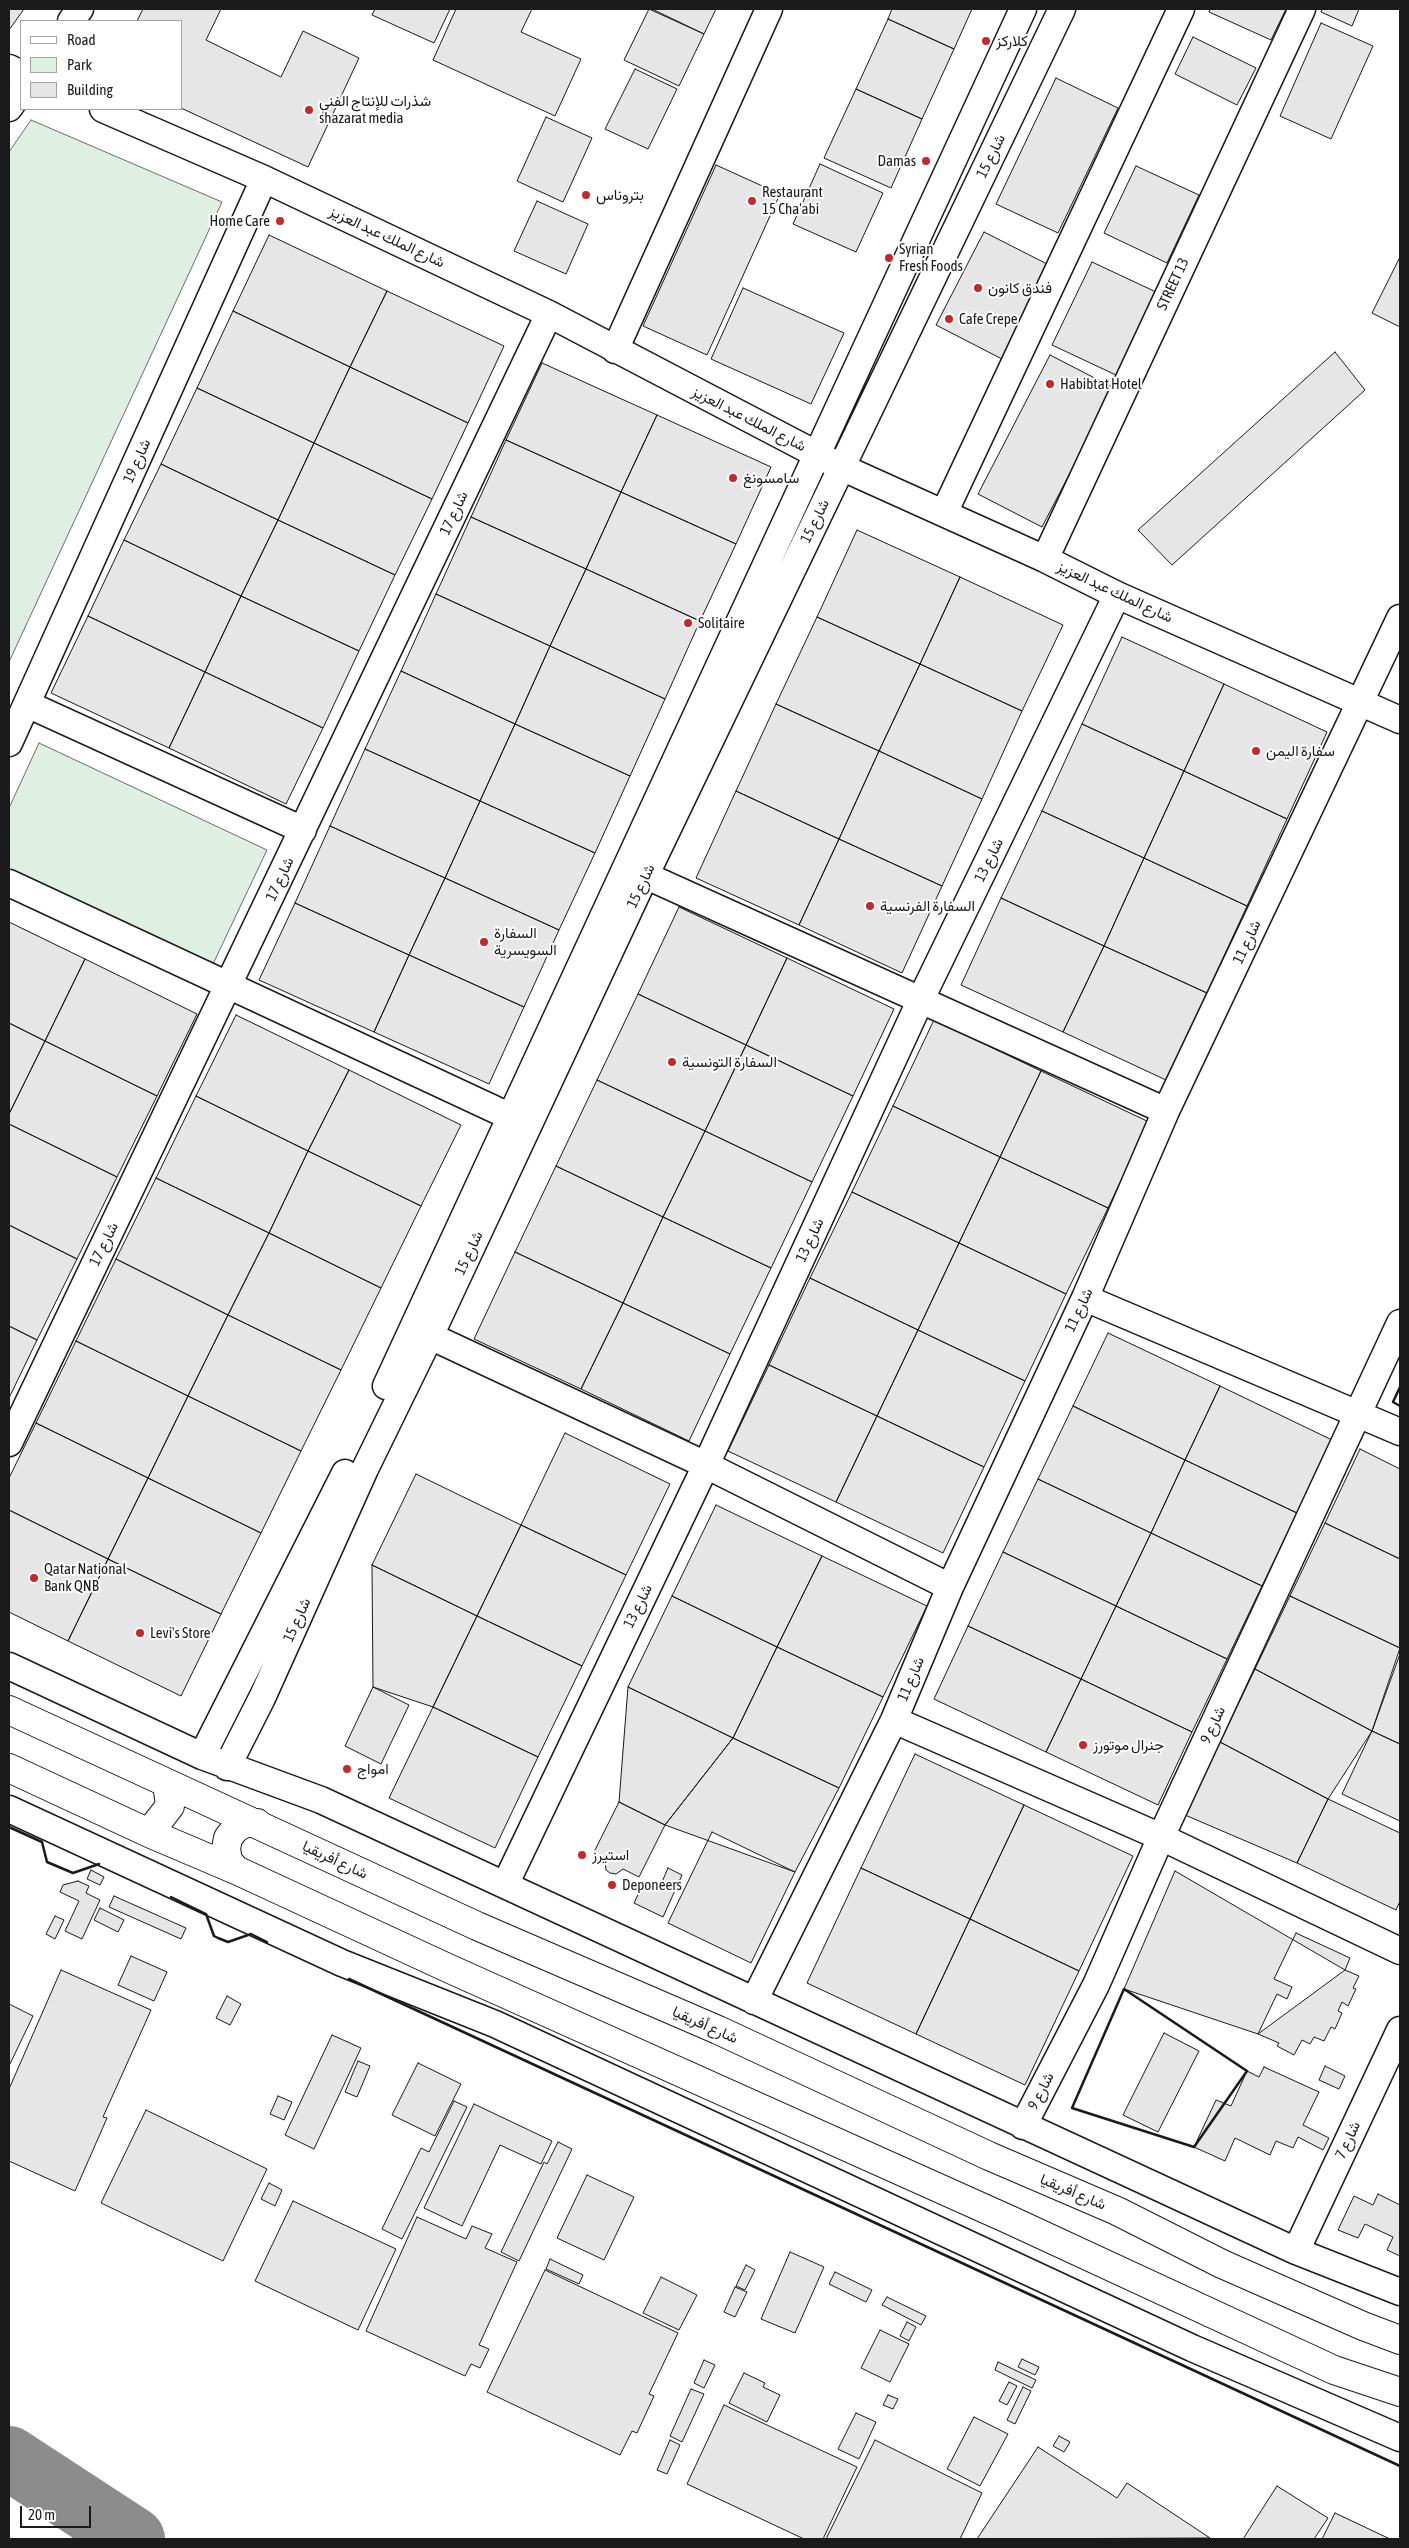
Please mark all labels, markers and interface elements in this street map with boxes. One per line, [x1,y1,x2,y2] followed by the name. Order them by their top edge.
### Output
[20,20,182,110] legend
[67,31,96,48] text: Road
[996,32,1028,50] place label: كلاركز
[980,35,992,47] marker: كلاركز
[67,56,92,73] text: Park
[67,81,113,98] text: Building
[319,92,431,127] place label: شذرات للإنتاج الفني shazarat media
[303,104,315,116] marker: شذرات للإنتاج الفني shazarat media
[973,131,1009,181] street label: شارع 15
[878,152,916,170] place label: Damas
[920,155,932,167] marker: Damas
[762,183,823,218] place label: Restaurant 15 Cha'abi
[596,186,644,204] place label: بتروناس
[580,189,592,201] marker: بتروناس
[746,195,758,207] marker: Restaurant 15 Cha'abi
[326,202,448,272] street label: شارع الملك عبد العزيز
[210,212,270,230] place label: Home Care
[274,215,286,227] marker: Home Care
[899,240,963,275] place label: Syrian Fresh Foods
[883,252,895,264] marker: Syrian Fresh Foods
[1153,255,1193,313] street label: STREET 13
[988,279,1052,297] place label: فندق كانون
[972,282,984,294] marker: فندق كانون
[959,310,1018,328] place label: Cafe Crepe
[943,313,955,325] marker: Cafe Crepe
[1060,375,1142,393] place label: Habibtat Hotel
[1044,378,1056,390] marker: Habibtat Hotel
[689,383,809,455] street label: شارع الملك عبد العزيز
[119,436,155,486] street label: شارع 19
[743,469,799,487] place label: سامسونغ
[727,472,739,484] marker: سامسونغ
[436,488,472,538] street label: شارع 17
[797,496,833,546] street label: شارع 15
[1054,557,1176,627] street label: شارع الملك عبد العزيز
[698,614,745,632] place label: Solitaire
[682,617,694,629] marker: Solitaire
[1266,742,1335,760] place label: سفارة اليمن
[1250,745,1262,757] marker: سفارة اليمن
[971,835,1007,885] street label: شارع 13
[262,854,298,904] street label: شارع 17
[623,861,659,911] street label: شارع 15
[880,897,975,915] place label: السفارة الفرنسية
[864,900,876,912] marker: السفارة الفرنسية
[1229,917,1265,967] street label: شارع 11
[494,924,557,959] place label: السفارة السويسرية
[478,936,490,948] marker: السفارة السويسرية
[682,1053,777,1071] place label: السفارة التونسية
[666,1056,678,1068] marker: السفارة التونسية
[792,1215,828,1265] street label: شارع 13
[86,1219,122,1269] street label: شارع 17
[451,1228,487,1278] street label: شارع 15
[1061,1285,1097,1335] street label: شارع 11
[44,1560,126,1595] place label: Qatar National Bank QNB
[28,1572,40,1584] marker: Qatar National Bank QNB
[620,1581,656,1631] street label: شارع 13
[279,1595,315,1645] street label: شارع 15
[150,1624,211,1642] place label: Levi's Store
[134,1627,146,1639] marker: Levi's Store
[894,1654,928,1704] street label: شارع 11
[1197,1703,1229,1747] street label: شارع 9
[1093,1736,1164,1754] place label: جنرال موتورز
[1077,1739,1089,1751] marker: جنرال موتورز
[357,1760,389,1778] place label: امواج
[341,1763,353,1775] marker: امواج
[300,1837,370,1883] street label: شارع أفريقيا
[592,1846,629,1864] place label: استيرز
[576,1849,588,1861] marker: استيرز
[622,1876,682,1894] place label: Deponeers
[606,1879,618,1891] marker: Deponeers
[669,2003,741,2047] street label: شارع أفريقيا
[1024,2069,1058,2113] street label: شارع 9
[1332,2118,1364,2162] street label: شارع 7
[1037,2170,1109,2214] street label: شارع أفريقيا
[22,2496,94,2528] scale bar
[28,2506,55,2523] text: 20 m

